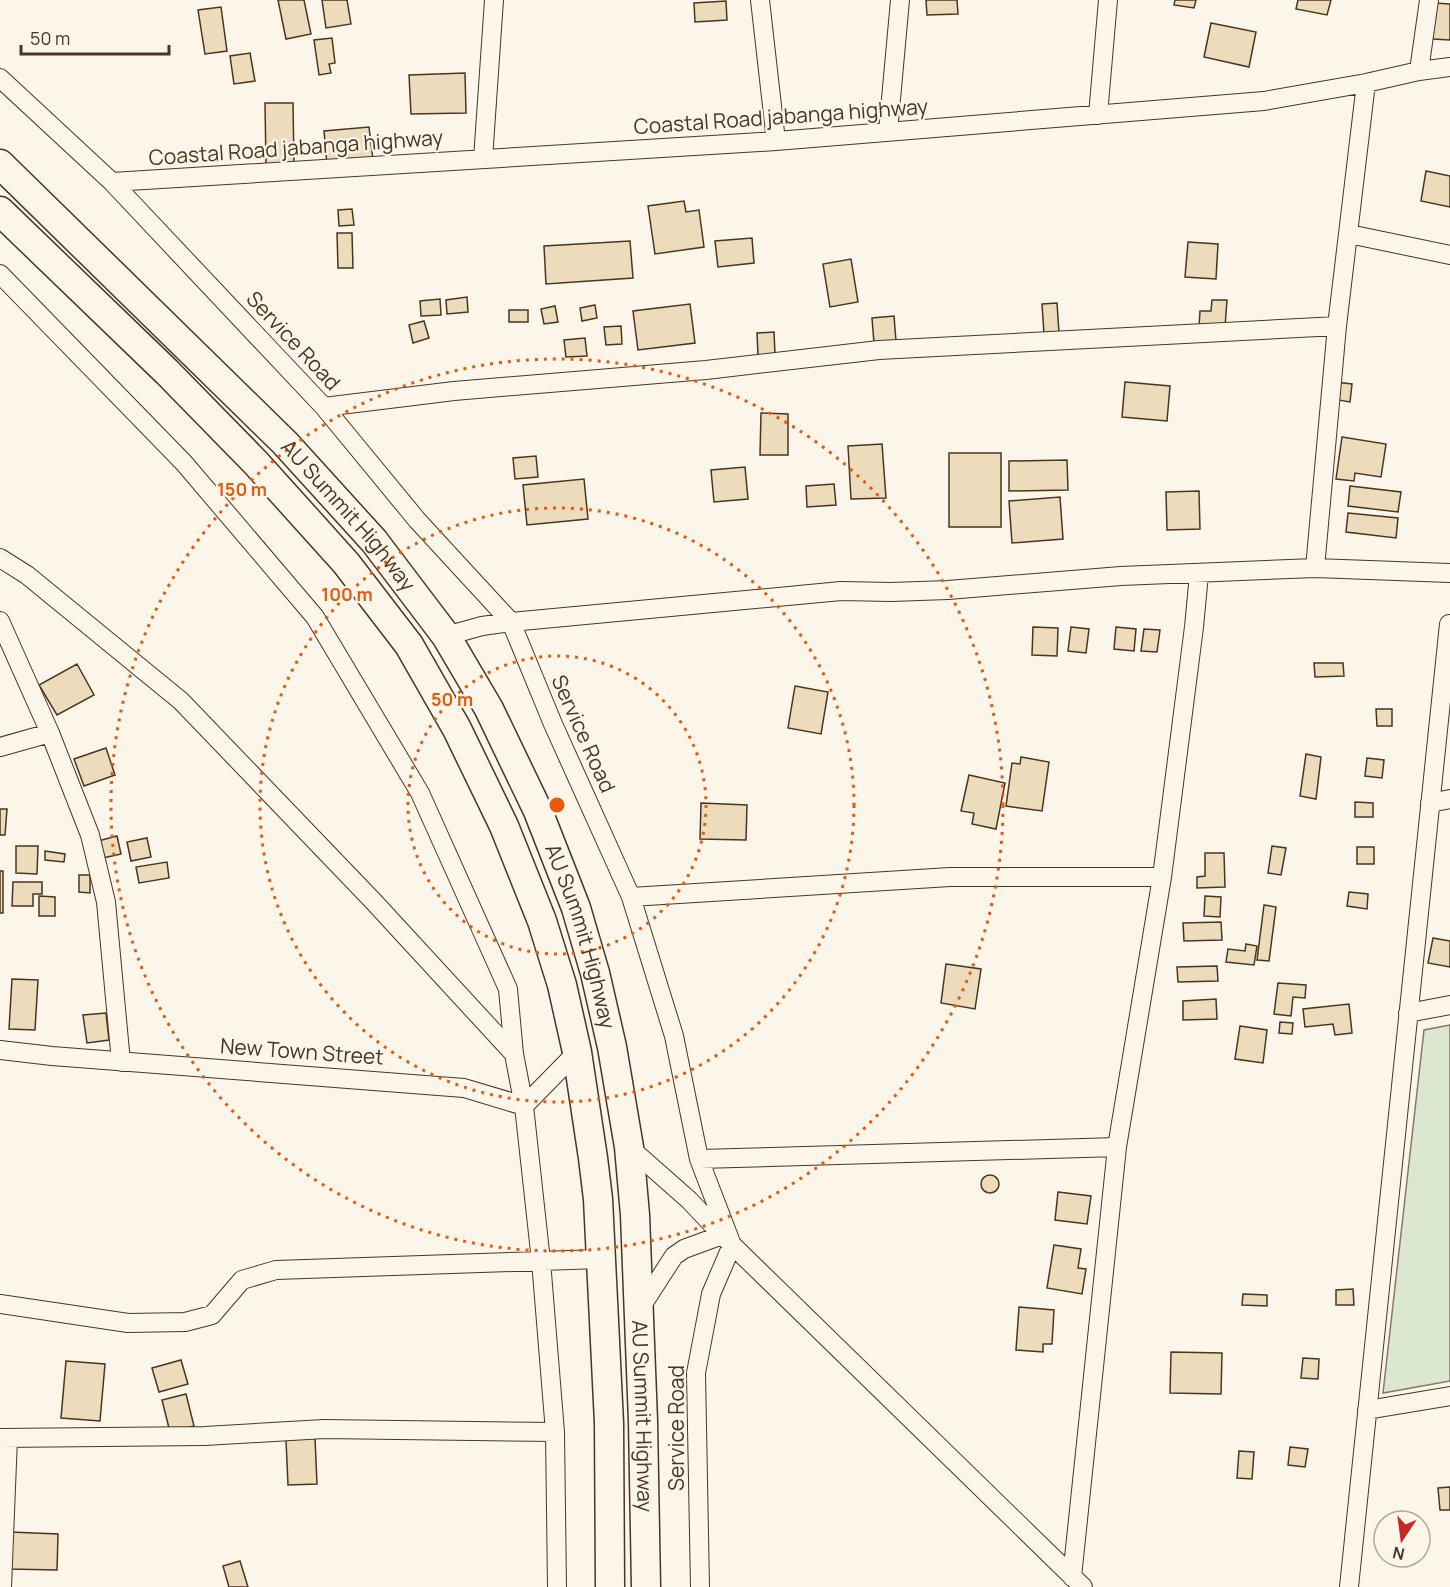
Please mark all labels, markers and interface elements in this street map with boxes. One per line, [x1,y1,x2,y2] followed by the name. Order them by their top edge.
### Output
[21,18,170,56] scale bar
[30,26,70,50] text: 50 m
[633,92,929,140] street label: Coastal Road jabanga highway
[148,123,444,171] street label: Coastal Road jabanga highway
[241,285,347,396] street label: Service Road
[275,433,422,597] street label: AU Summit Highway
[217,477,267,501] text: 150 m
[321,582,373,606] text: 100 m
[546,670,622,797] street label: Service Road
[431,687,473,711] text: 50 m
[547,795,567,815] centre of rings
[539,840,622,1031] street label: AU Summit Highway
[219,1031,385,1071] street label: New Town Street
[626,1319,660,1512] street label: AU Summit Highway
[662,1365,690,1491] street label: Service Road
[1372,1509,1432,1569] north arrow
[1391,1542,1407,1566] text: N

